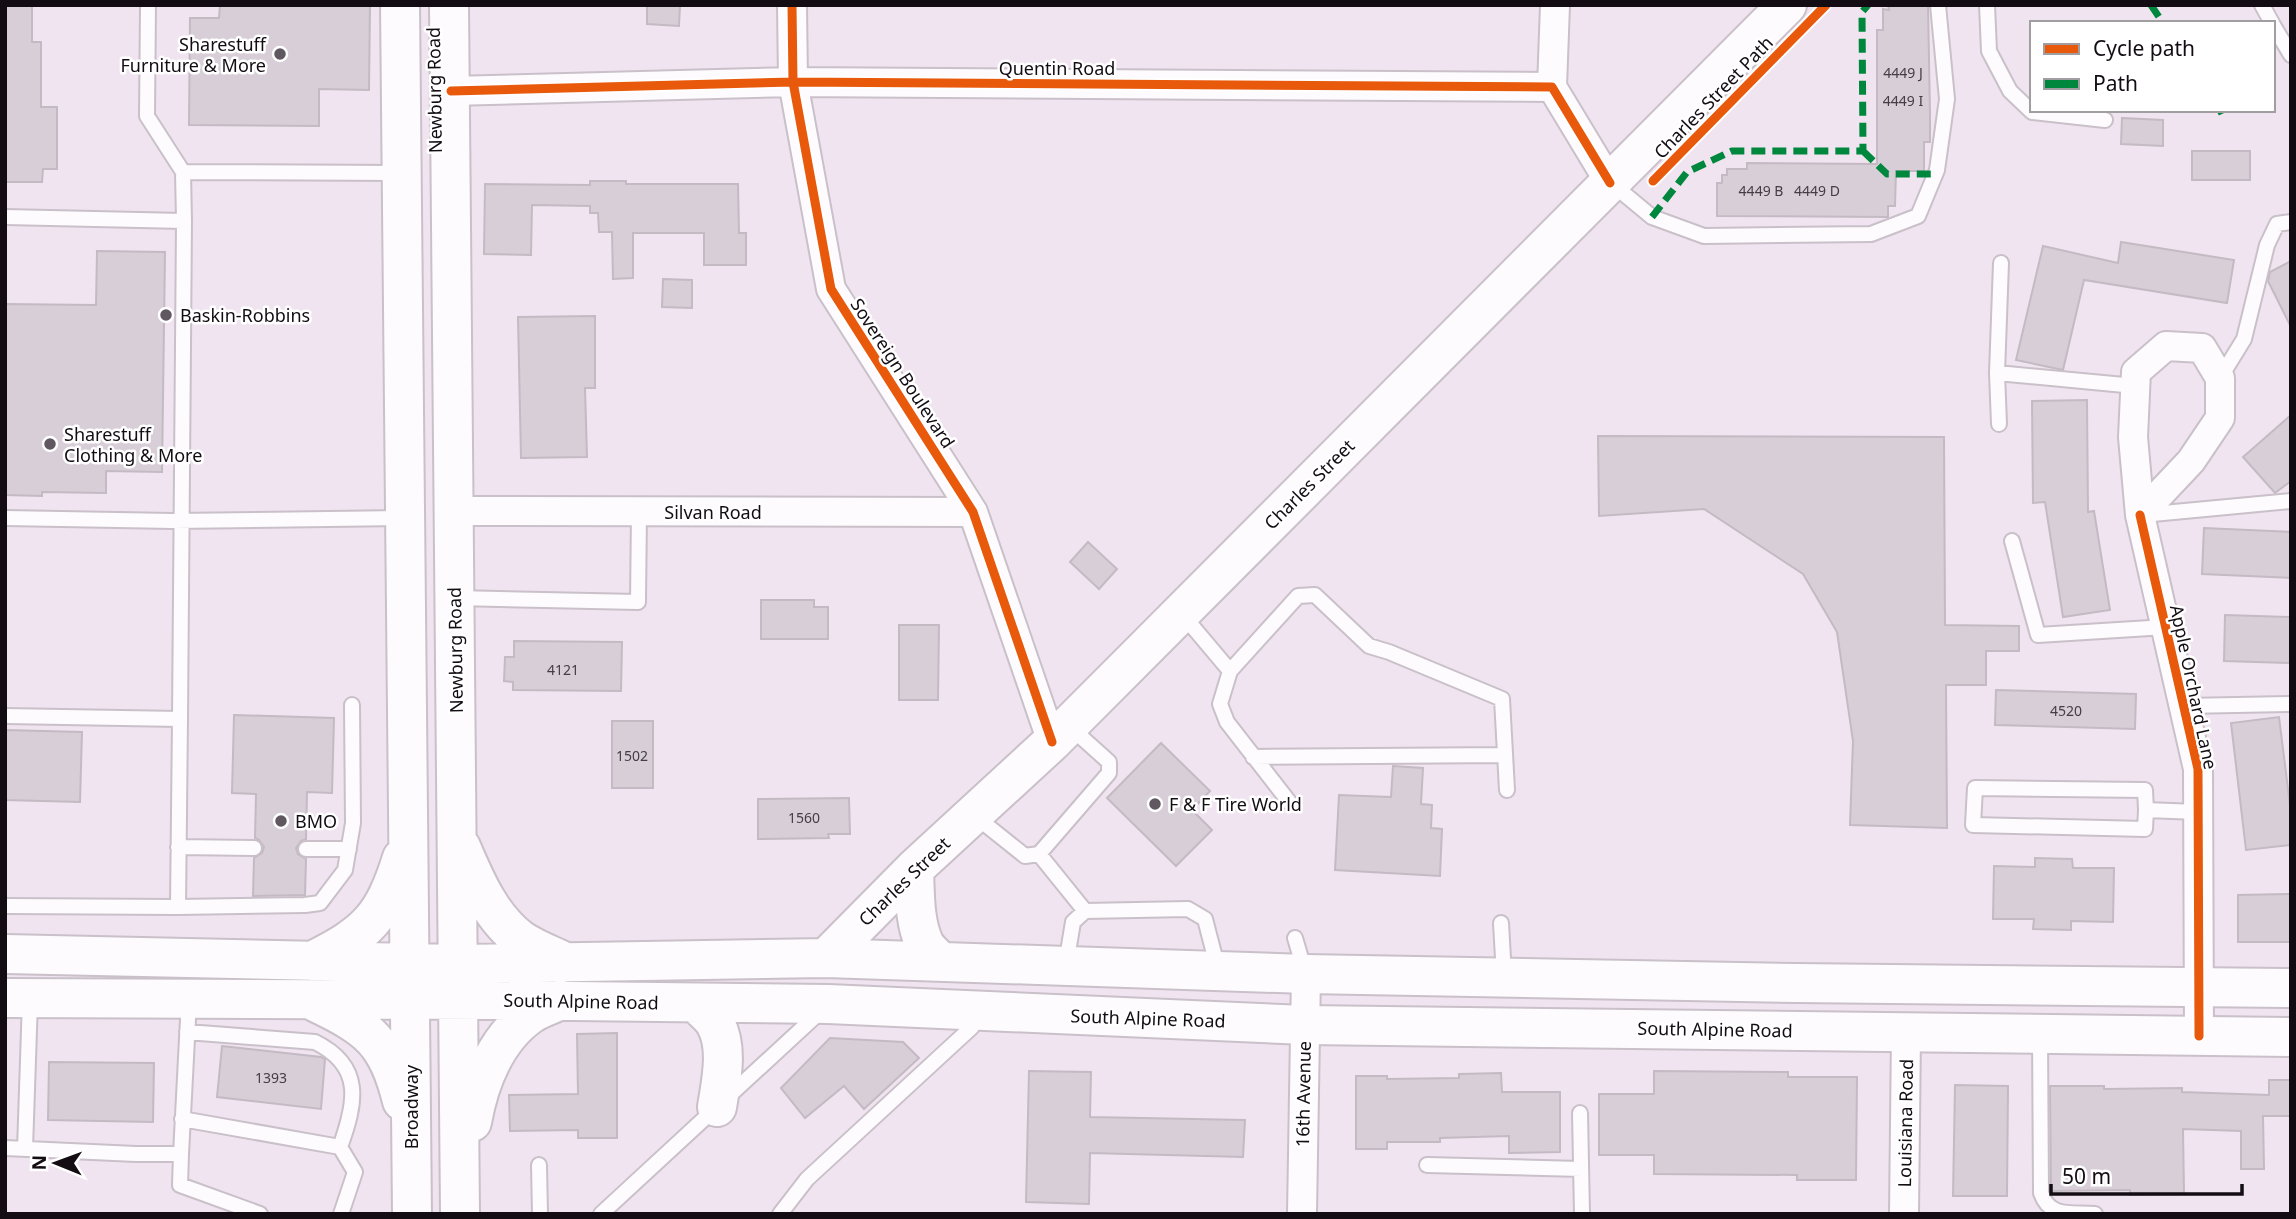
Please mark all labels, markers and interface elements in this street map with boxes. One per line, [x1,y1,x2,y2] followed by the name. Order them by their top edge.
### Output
[2030,21,2275,112] legend
[421,27,447,153] street label: Newburg Road
[1648,31,1778,163] street label: Charles Street Path
[121,32,268,77] place label: Sharestuff Furniture & More
[2093,34,2195,62] text: Cycle path
[272,46,288,62] marker: Sharestuff Furniture & More
[999,56,1115,80] street label: Quentin Road
[1883,63,1923,82] house number: 4449 J
[2093,69,2138,97] text: Path
[1883,91,1923,110] house number: 4449 I
[1739,181,1783,200] house number: 4449 B
[1794,181,1840,200] house number: 4449 D
[846,293,960,453] street label: Sovereign Boulevard
[180,303,310,327] place label: Baskin-Robbins
[158,307,174,323] marker: Baskin-Robbins
[64,422,202,467] place label: Sharestuff Clothing & More
[1259,433,1360,534] street label: Charles Street
[42,436,58,452] marker: Sharestuff Clothing & More
[664,500,762,524] street label: Silvan Road
[442,587,468,713] street label: Newburg Road
[2165,602,2223,772] street label: Apple Orchard Lane
[547,660,579,679] house number: 4121
[2050,701,2082,720] house number: 4520
[616,746,648,765] house number: 1502
[1169,792,1302,816] place label: F & F Tire World
[1147,796,1163,812] marker: F & F Tire World
[788,808,820,827] house number: 1560
[295,809,337,833] place label: BMO
[273,813,289,829] marker: BMO
[853,831,955,931] street label: Charles Street
[503,988,659,1014] street label: South Alpine Road
[1070,1003,1226,1033] street label: South Alpine Road
[1637,1016,1793,1042] street label: South Alpine Road
[1290,1041,1316,1147] street label: 16th Avenue
[1892,1058,1918,1188] street label: Louisiana Road
[399,1064,423,1149] street label: Broadway
[255,1068,287,1087] house number: 1393
[21,1128,91,1198] north arrow
[2051,1152,2242,1196] scale bar
[26,1155,52,1171] text: N
[2062,1162,2111,1190] text: 50 m

